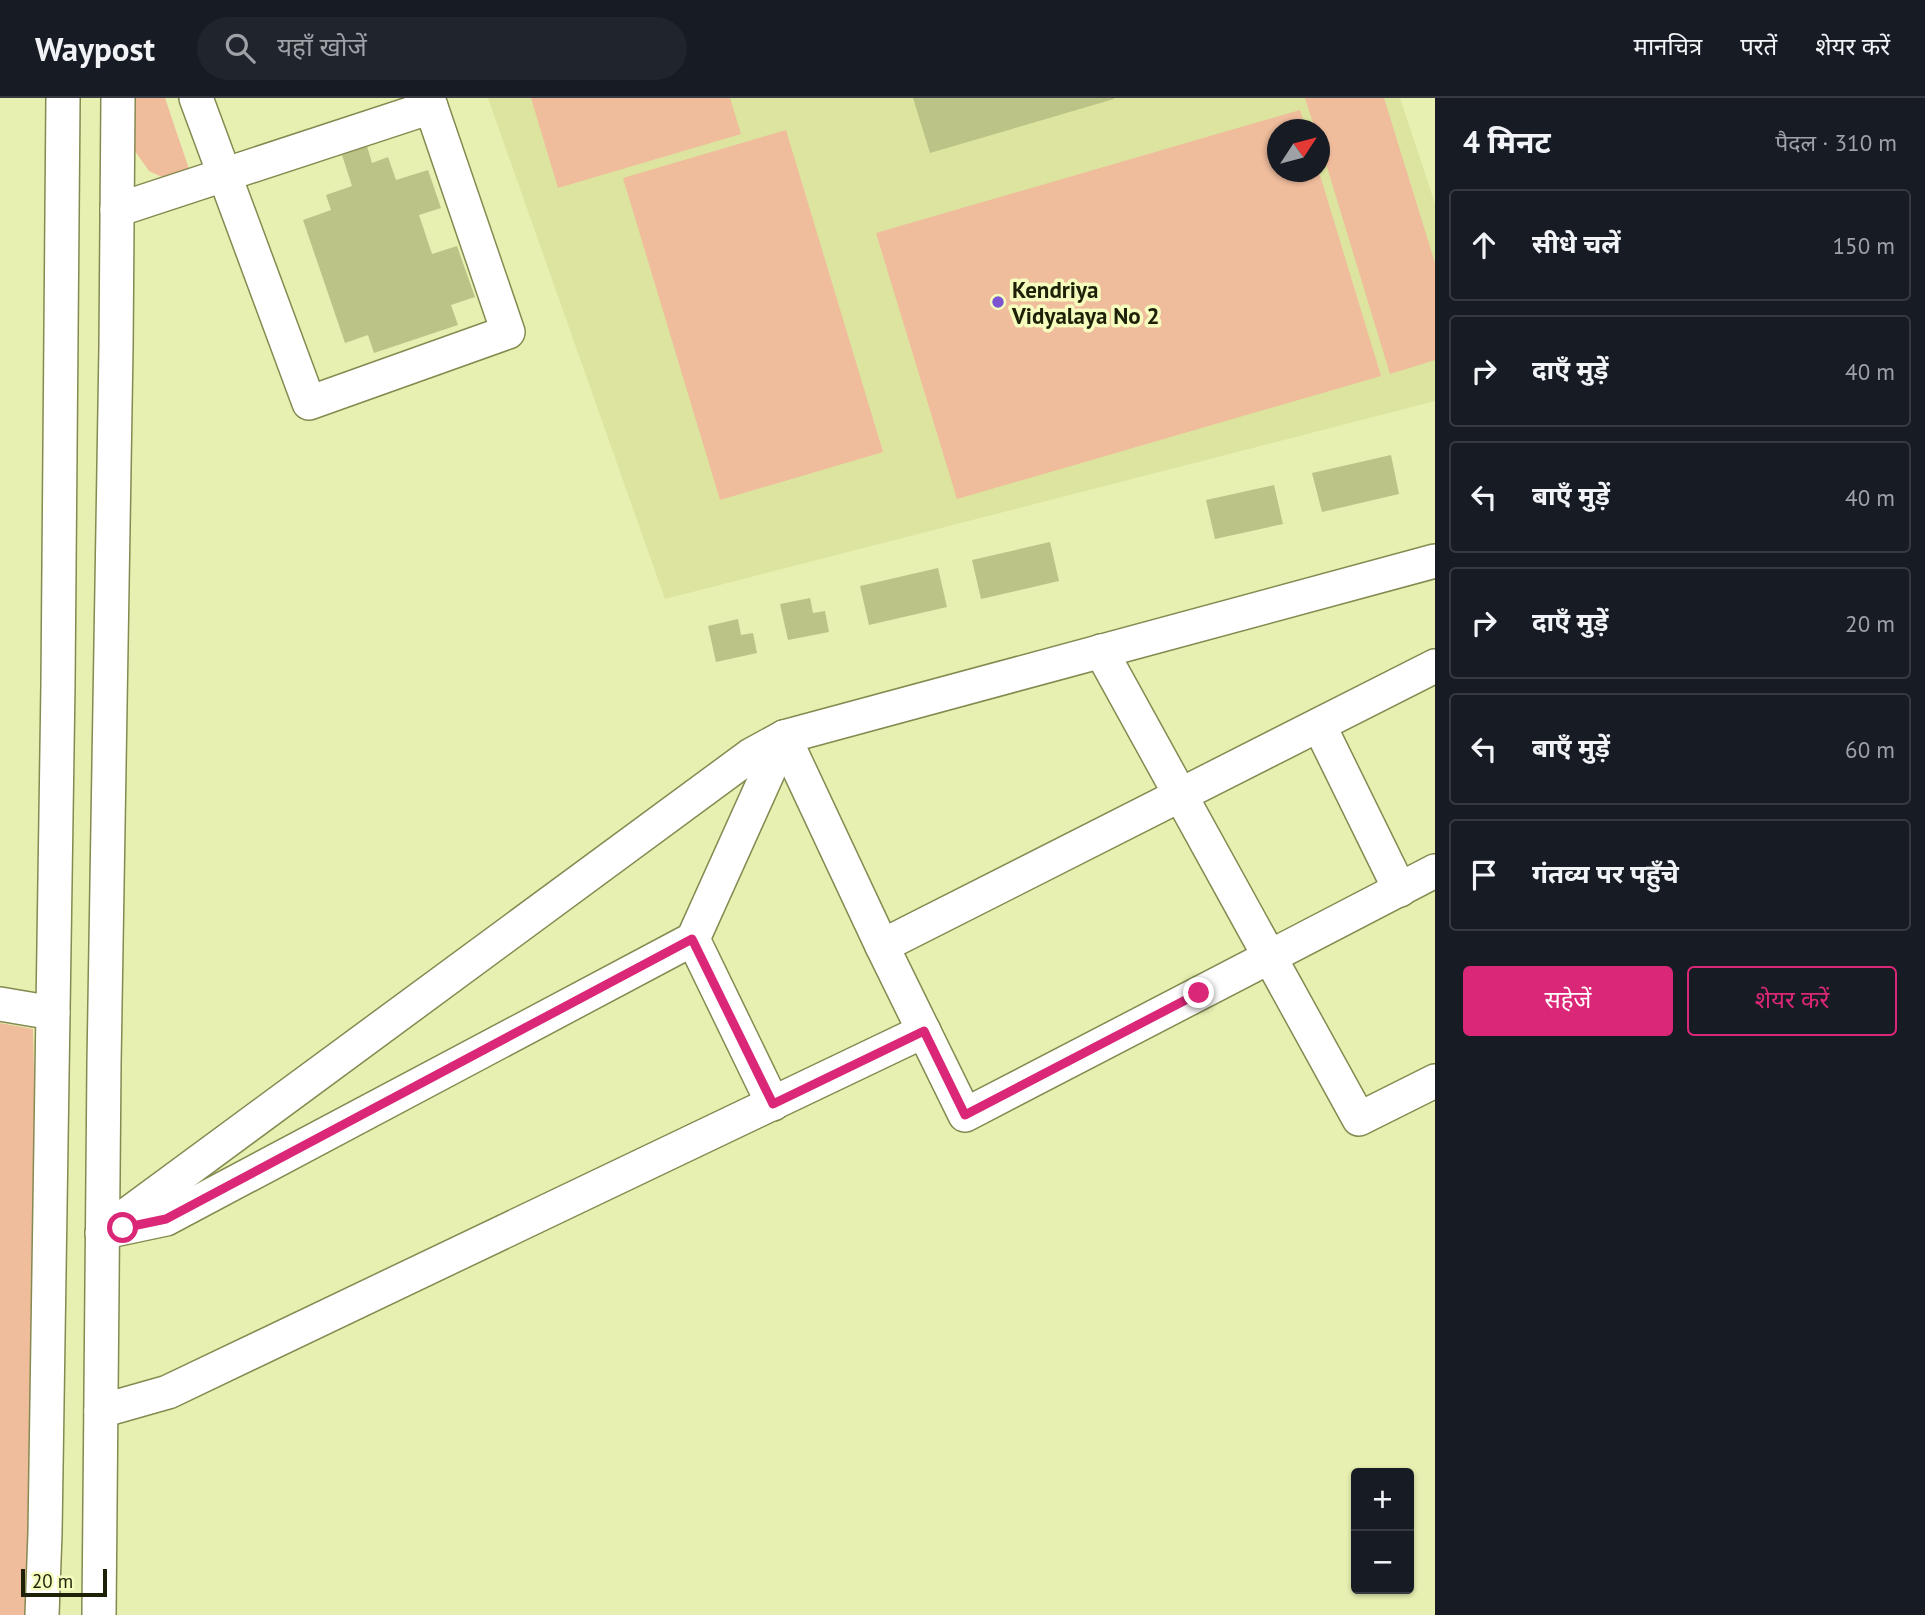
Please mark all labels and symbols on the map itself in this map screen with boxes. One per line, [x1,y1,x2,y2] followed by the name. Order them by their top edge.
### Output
[1267,119,1330,182] north arrow
[1011,275,1160,330] place label: Kendriya Vidyalaya No 2
[990,294,1006,310] marker: Kendriya Vidyalaya No 2
[1183,977,1214,1008] route end
[107,1212,138,1243] route start
[21,1566,107,1598] scale bar

